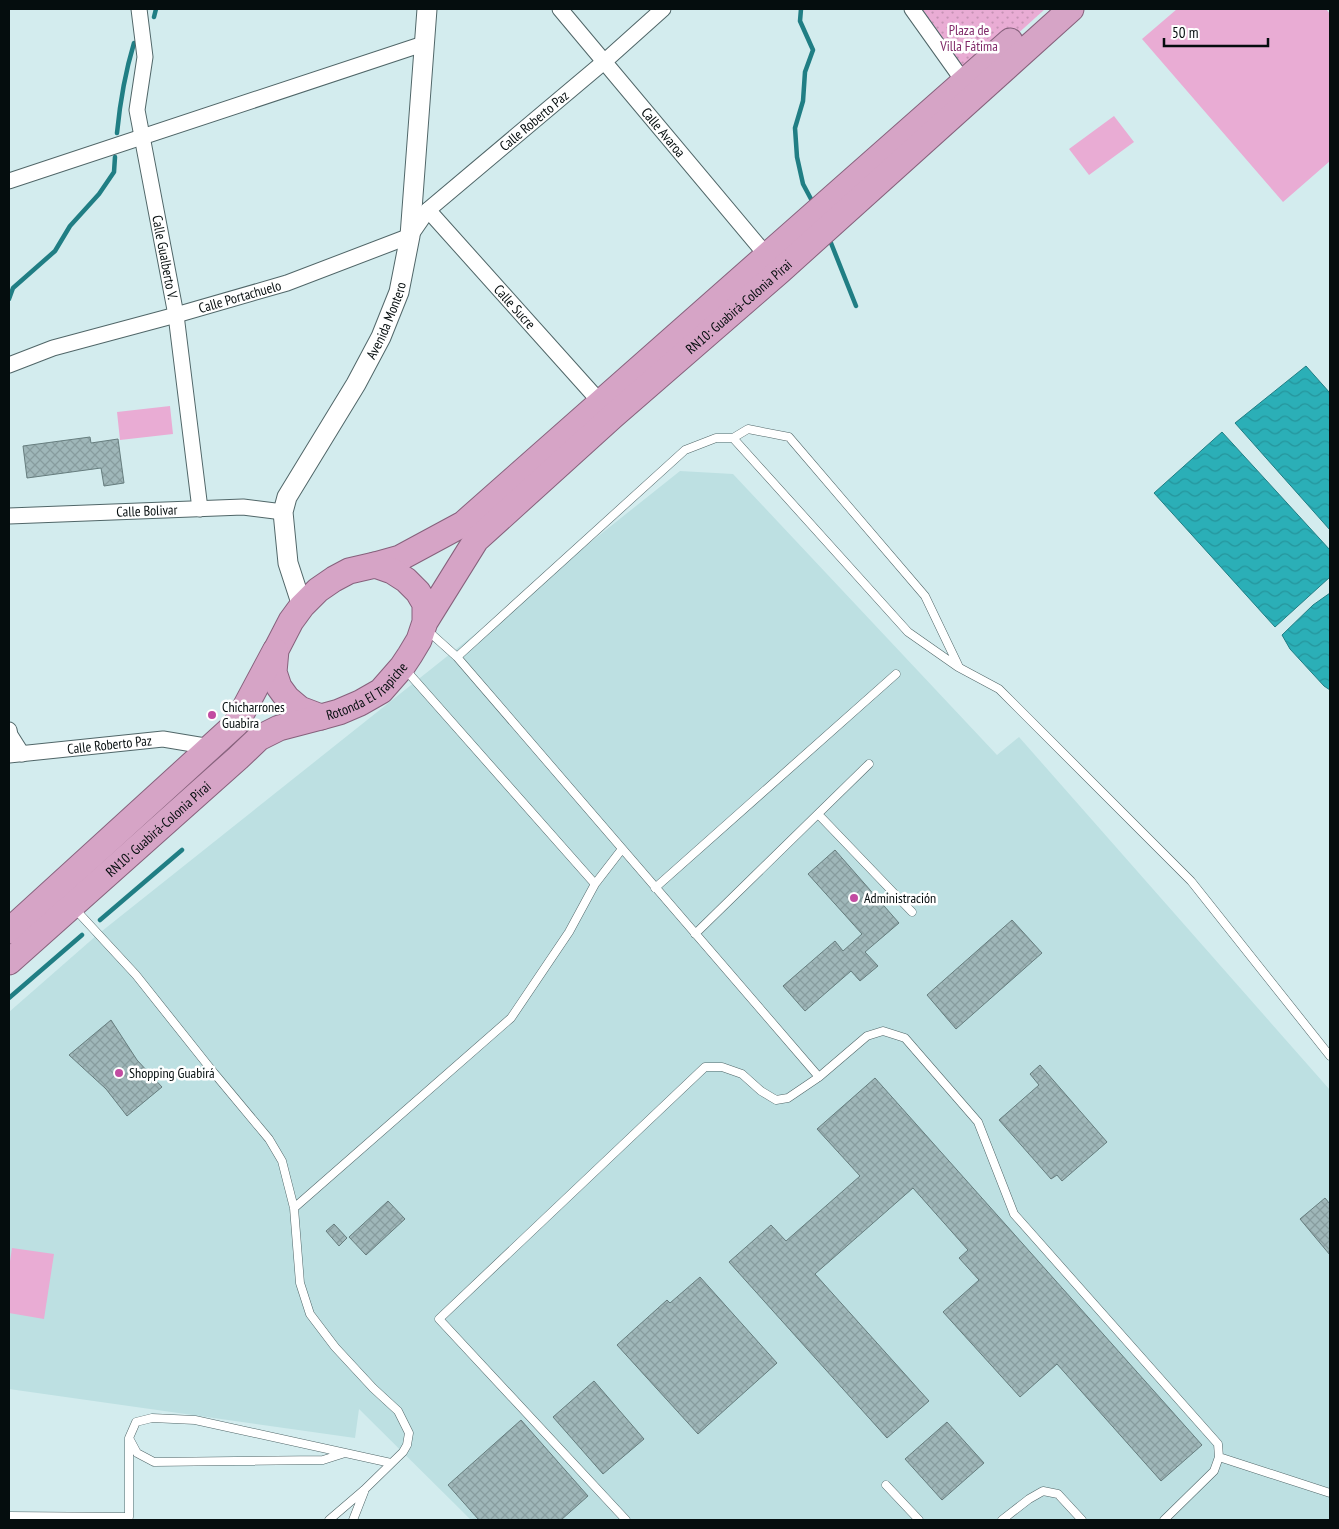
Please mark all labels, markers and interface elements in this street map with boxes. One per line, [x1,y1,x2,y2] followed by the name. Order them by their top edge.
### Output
[1164,15,1268,47] scale bar
[939,21,998,55] park label: Plaza de Villa Fátima
[1172,23,1198,42] text: 50 m
[496,87,572,155] street label: Calle Roberto Paz
[637,104,689,161] street label: Calle Avaroa
[148,214,182,301] street label: Calle Gualberto V.
[682,256,796,358] street label: RN10: Guabirá-Colonia Pirai
[196,276,283,317] street label: Calle Portachuelo
[362,281,410,362] street label: Avenida Montero
[490,281,540,333] street label: Calle Sucre
[116,501,178,521] street label: Calle Bolivar
[324,659,412,724] street label: Rotonda El Trapiche
[222,698,285,732] place label: Chicharrones Guabira
[206,709,218,721] marker: Chicharrones Guabira
[66,731,153,758] street label: Calle Roberto Paz
[102,777,215,881] street label: RN10: Guabirá-Colonia Pirai
[864,889,936,907] place label: Administración
[848,892,860,904] marker: Administración
[129,1064,215,1082] place label: Shopping Guabirá
[113,1067,125,1079] marker: Shopping Guabirá

